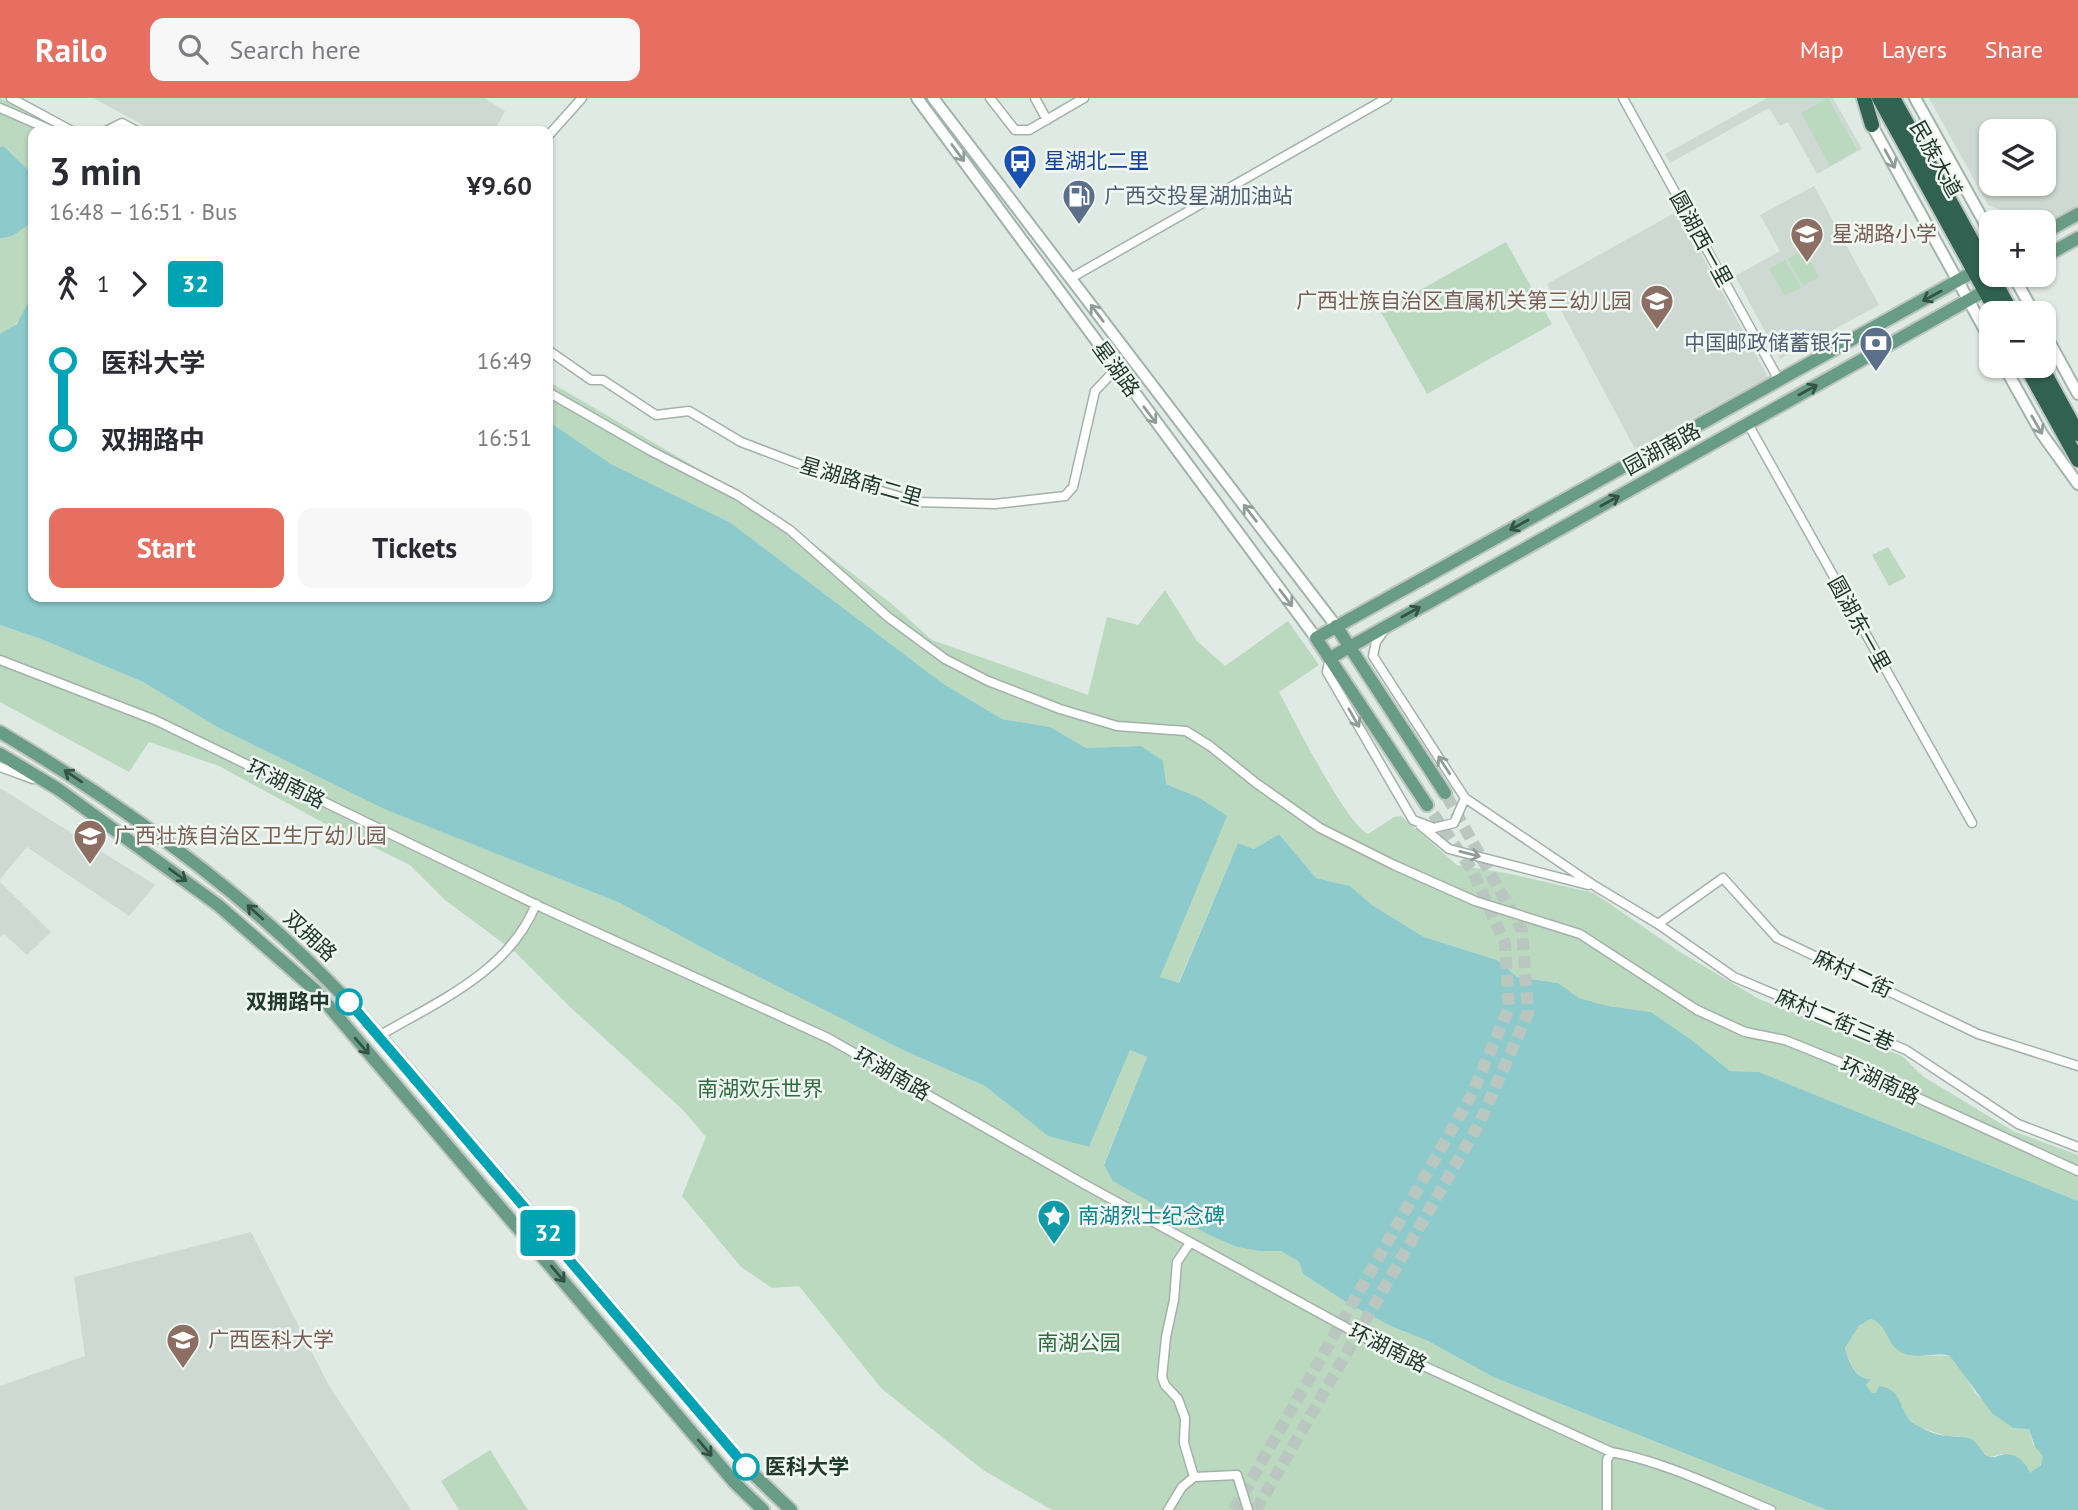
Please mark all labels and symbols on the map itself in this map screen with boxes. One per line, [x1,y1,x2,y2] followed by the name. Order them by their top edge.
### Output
[1904,115,1969,202] street label: 民族大道
[1001,142,1039,191] bus stop icon: 星湖北二里
[950,143,965,162] one-way arrow
[1044,147,1149,174] place label: 星湖北二里
[1884,148,1897,169] one-way arrow
[1060,177,1098,226] fuel station icon: 广西交投星湖加油站
[1104,182,1293,209] place label: 广西交投星湖加油站
[1664,186,1739,291] street label: 圆湖西一里
[1788,215,1826,264] school or university icon: 星湖路小学
[1832,220,1937,247] place label: 星湖路小学
[1638,282,1676,331] school or university icon: 广西壮族自治区直属机关第三幼儿园
[1296,287,1632,314] place label: 广西壮族自治区直属机关第三幼儿园
[1922,290,1943,303] one-way arrow
[1090,304,1105,323] one-way arrow
[1857,324,1895,373] bank icon: 中国邮政储蓄银行
[1684,329,1852,356] place label: 中国邮政储蓄银行
[1087,335,1146,402] street label: 星湖路
[1797,383,1818,396] one-way arrow
[1143,405,1158,424] one-way arrow
[2030,415,2044,435] one-way arrow
[1618,416,1705,481] street label: 园湖南路
[797,451,925,512] street label: 星湖路南二里
[1599,494,1619,508] one-way arrow
[1243,504,1258,523] one-way arrow
[1509,518,1529,532] one-way arrow
[1822,571,1897,676] street label: 圆湖东一里
[1279,588,1294,607] one-way arrow
[1400,605,1421,618] one-way arrow
[1347,708,1361,728] one-way arrow
[243,753,330,814] street label: 环湖南路
[1437,756,1451,775] one-way arrow
[64,769,83,783] one-way arrow
[71,817,109,866] school or university icon: 广西壮族自治区卫生厅幼儿园
[114,822,387,849] place label: 广西壮族自治区卫生厅幼儿园
[1458,848,1481,861] one-way arrow
[168,868,187,883] one-way arrow
[247,904,264,921] one-way arrow
[278,904,343,967] street label: 双拥路
[1809,944,1897,1004] street label: 麻村二街
[1772,982,1898,1057] street label: 麻村二街三巷
[246,988,330,1015] place label: 双拥路中
[336,989,362,1015] marker: 双拥路中
[354,1036,370,1054] one-way arrow
[849,1041,935,1106] street label: 环湖南路
[1836,1051,1924,1111] street label: 环湖南路
[697,1075,823,1102] park label: 南湖欢乐世界
[1035,1197,1073,1246] place icon: 南湖烈士纪念碑
[1078,1202,1225,1229] place label: 南湖烈士纪念碑
[516,1210,580,1256] line badge: 32
[550,1265,566,1283] one-way arrow
[1345,1317,1432,1378] street label: 环湖南路
[164,1321,202,1370] school or university icon: 广西医科大学
[208,1326,334,1353] place label: 广西医科大学
[1037,1329,1121,1356] park label: 南湖公园
[697,1438,713,1456] one-way arrow
[765,1453,849,1480] place label: 医科大学
[733,1454,759,1480] marker: 医科大学

